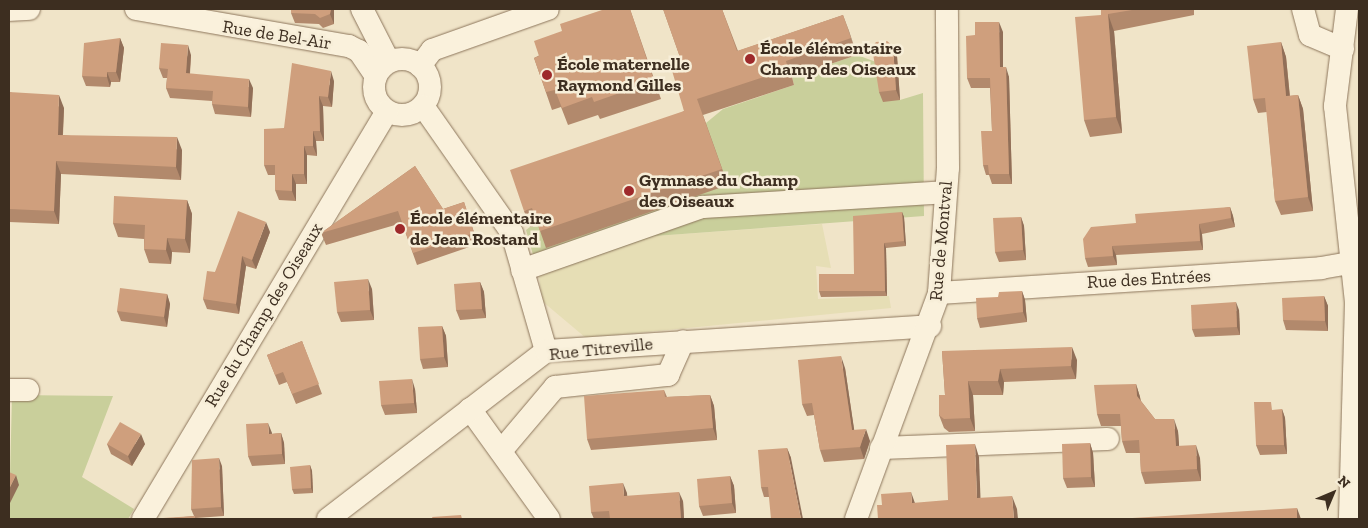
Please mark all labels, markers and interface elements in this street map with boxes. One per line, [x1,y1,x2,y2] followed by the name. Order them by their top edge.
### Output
[221,16,333,54] street label: Rue de Bel-Air
[760,38,916,80] place label: École élémentaire Champ des Oiseaux
[744,53,756,65] marker: École élémentaire Champ des Oiseaux
[557,54,690,96] place label: École maternelle Raymond Gilles
[541,69,553,81] marker: École maternelle Raymond Gilles
[639,170,798,212] place label: Gymnase du Champ des Oiseaux
[925,180,957,302] street label: Rue de Montval
[623,185,635,197] marker: Gymnase du Champ des Oiseaux
[410,208,552,250] place label: École élémentaire de Jean Rostand
[201,219,327,411] street label: Rue du Champ des Oiseaux
[394,223,406,235] marker: École élémentaire de Jean Rostand
[1087,265,1211,293] street label: Rue des Entrées
[548,333,654,365] street label: Rue Titreville
[1308,468,1358,518] north arrow
[1334,472,1354,492] text: N

